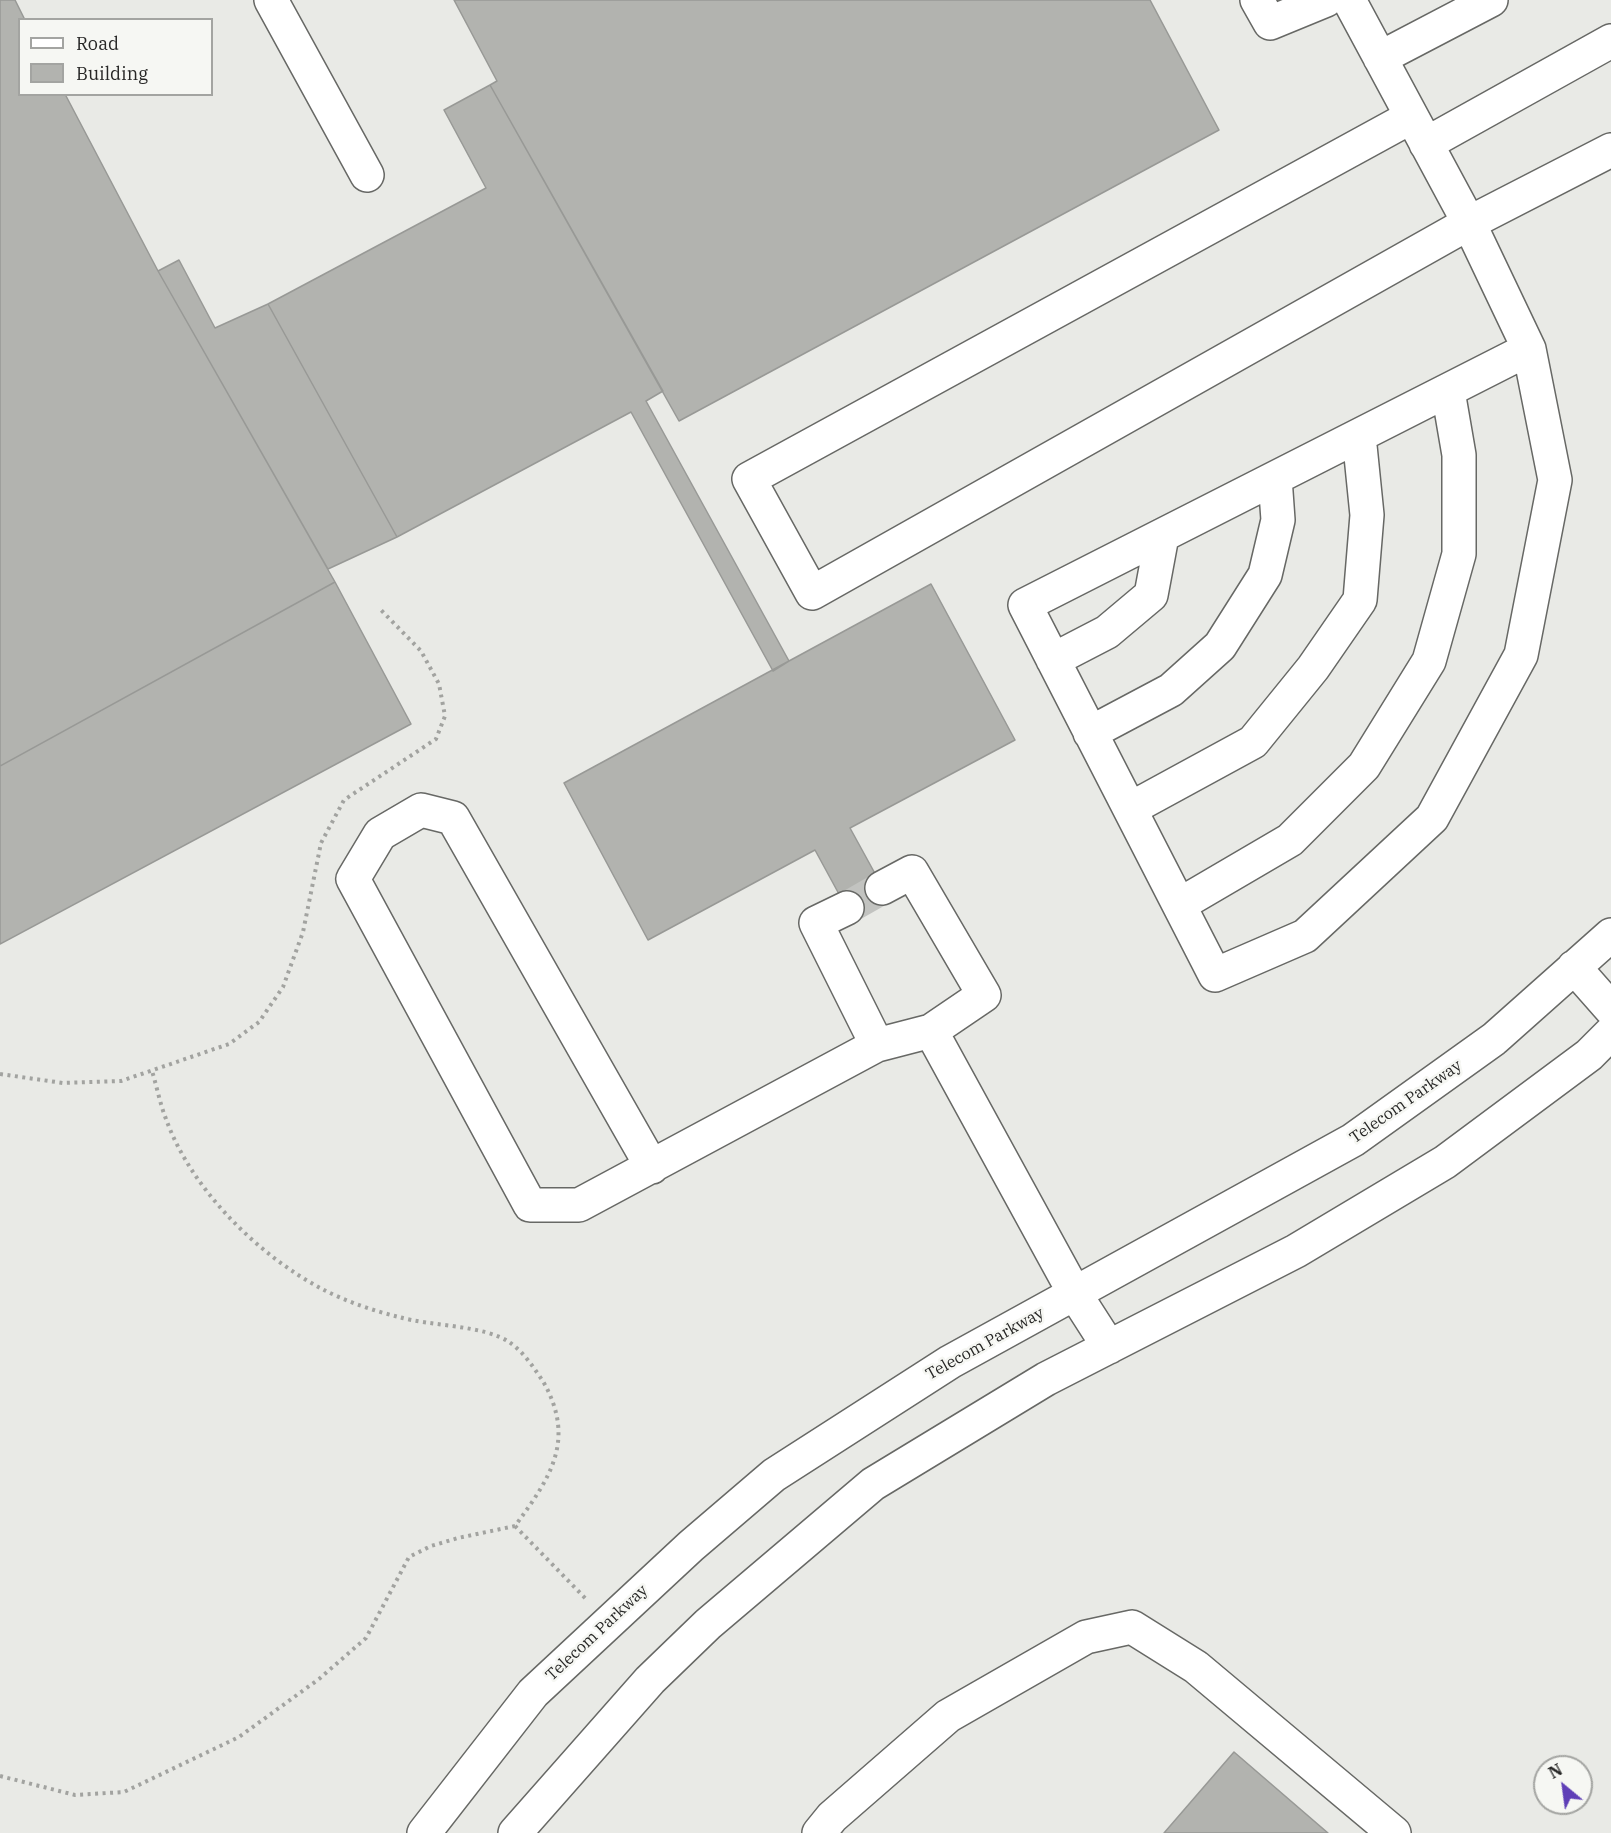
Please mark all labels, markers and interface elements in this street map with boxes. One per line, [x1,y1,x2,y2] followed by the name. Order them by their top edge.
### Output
[18,18,213,96] legend
[76,32,119,55] text: Road
[76,62,148,85] text: Building
[1346,1056,1466,1148] street label: Telecom Parkway
[923,1304,1047,1384] street label: Telecom Parkway
[542,1581,652,1685] street label: Telecom Parkway
[1533,1755,1593,1815] north arrow
[1545,1759,1566,1783] text: N

